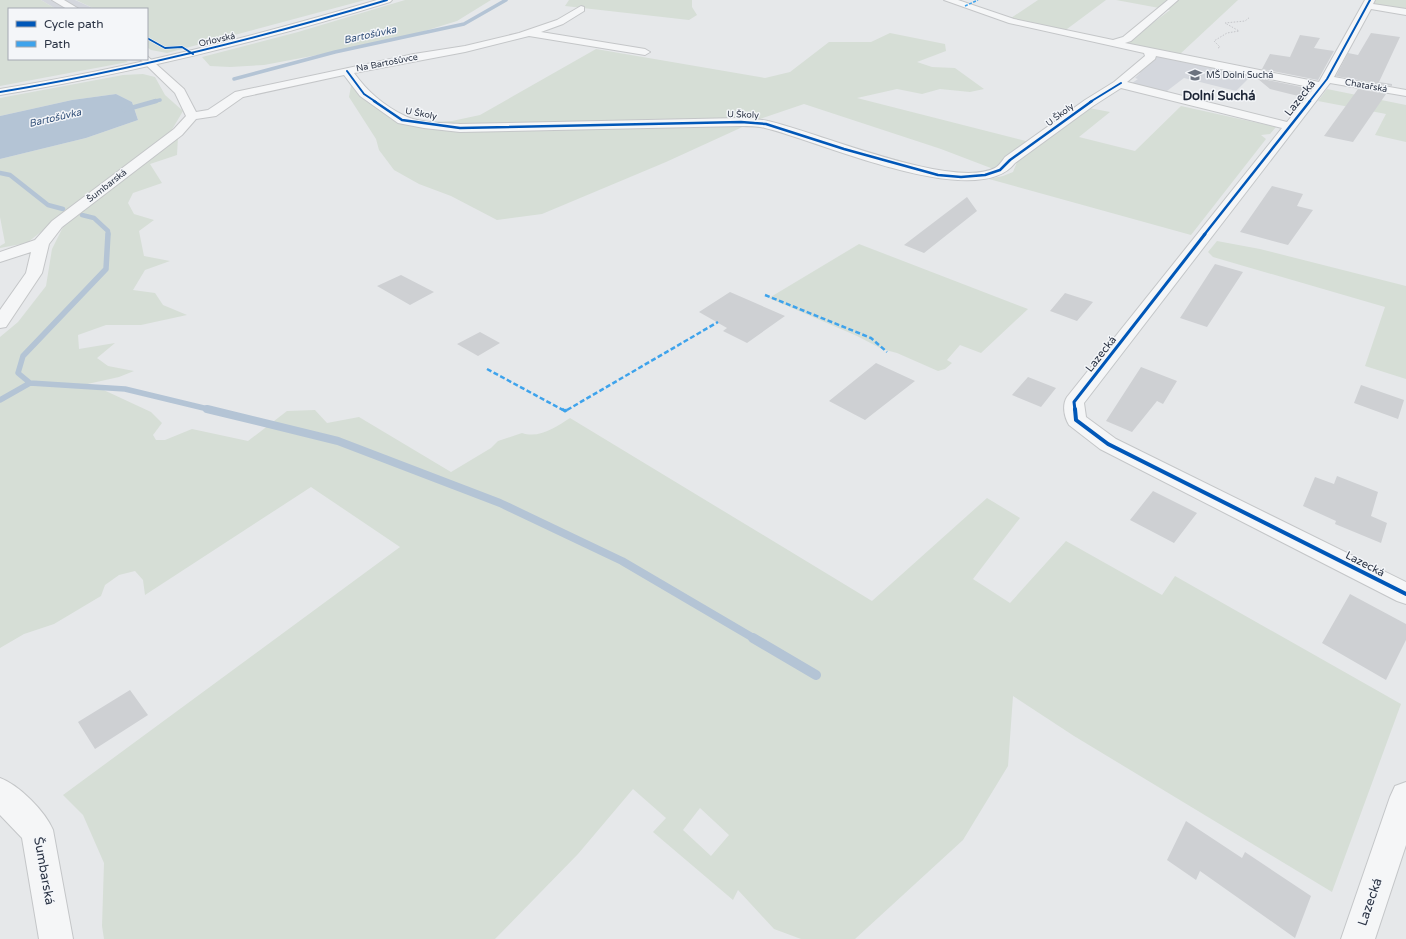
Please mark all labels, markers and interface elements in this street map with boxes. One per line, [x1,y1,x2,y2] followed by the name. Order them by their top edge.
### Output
[8,8,148,60] legend
[44,17,103,31] text: Cycle path
[343,24,398,46] water label: Bartošůvka
[198,30,236,50] street label: Orlovská
[44,37,70,51] text: Path
[355,52,419,74] street label: Na Bartošůvce
[1187,67,1203,83] school or university icon: MŠ Dolní Suchá
[1206,69,1273,81] place label: MŠ Dolní Suchá
[1282,77,1318,119] street label: Lazecká
[1344,77,1388,95] street label: Chatařská
[1182,88,1256,104] district label: Dolní Suchá
[1043,100,1076,129] street label: U Školy
[404,105,438,122] street label: U Školy
[28,106,83,130] water label: Bartošůvka
[727,108,759,121] street label: U Školy
[84,166,129,205] street label: Šumbarská
[1083,333,1119,375] street label: Lazecká
[1343,549,1387,579] street label: Lazecká
[30,836,58,906] street label: Šumbarská
[1354,876,1386,928] street label: Lazecká

